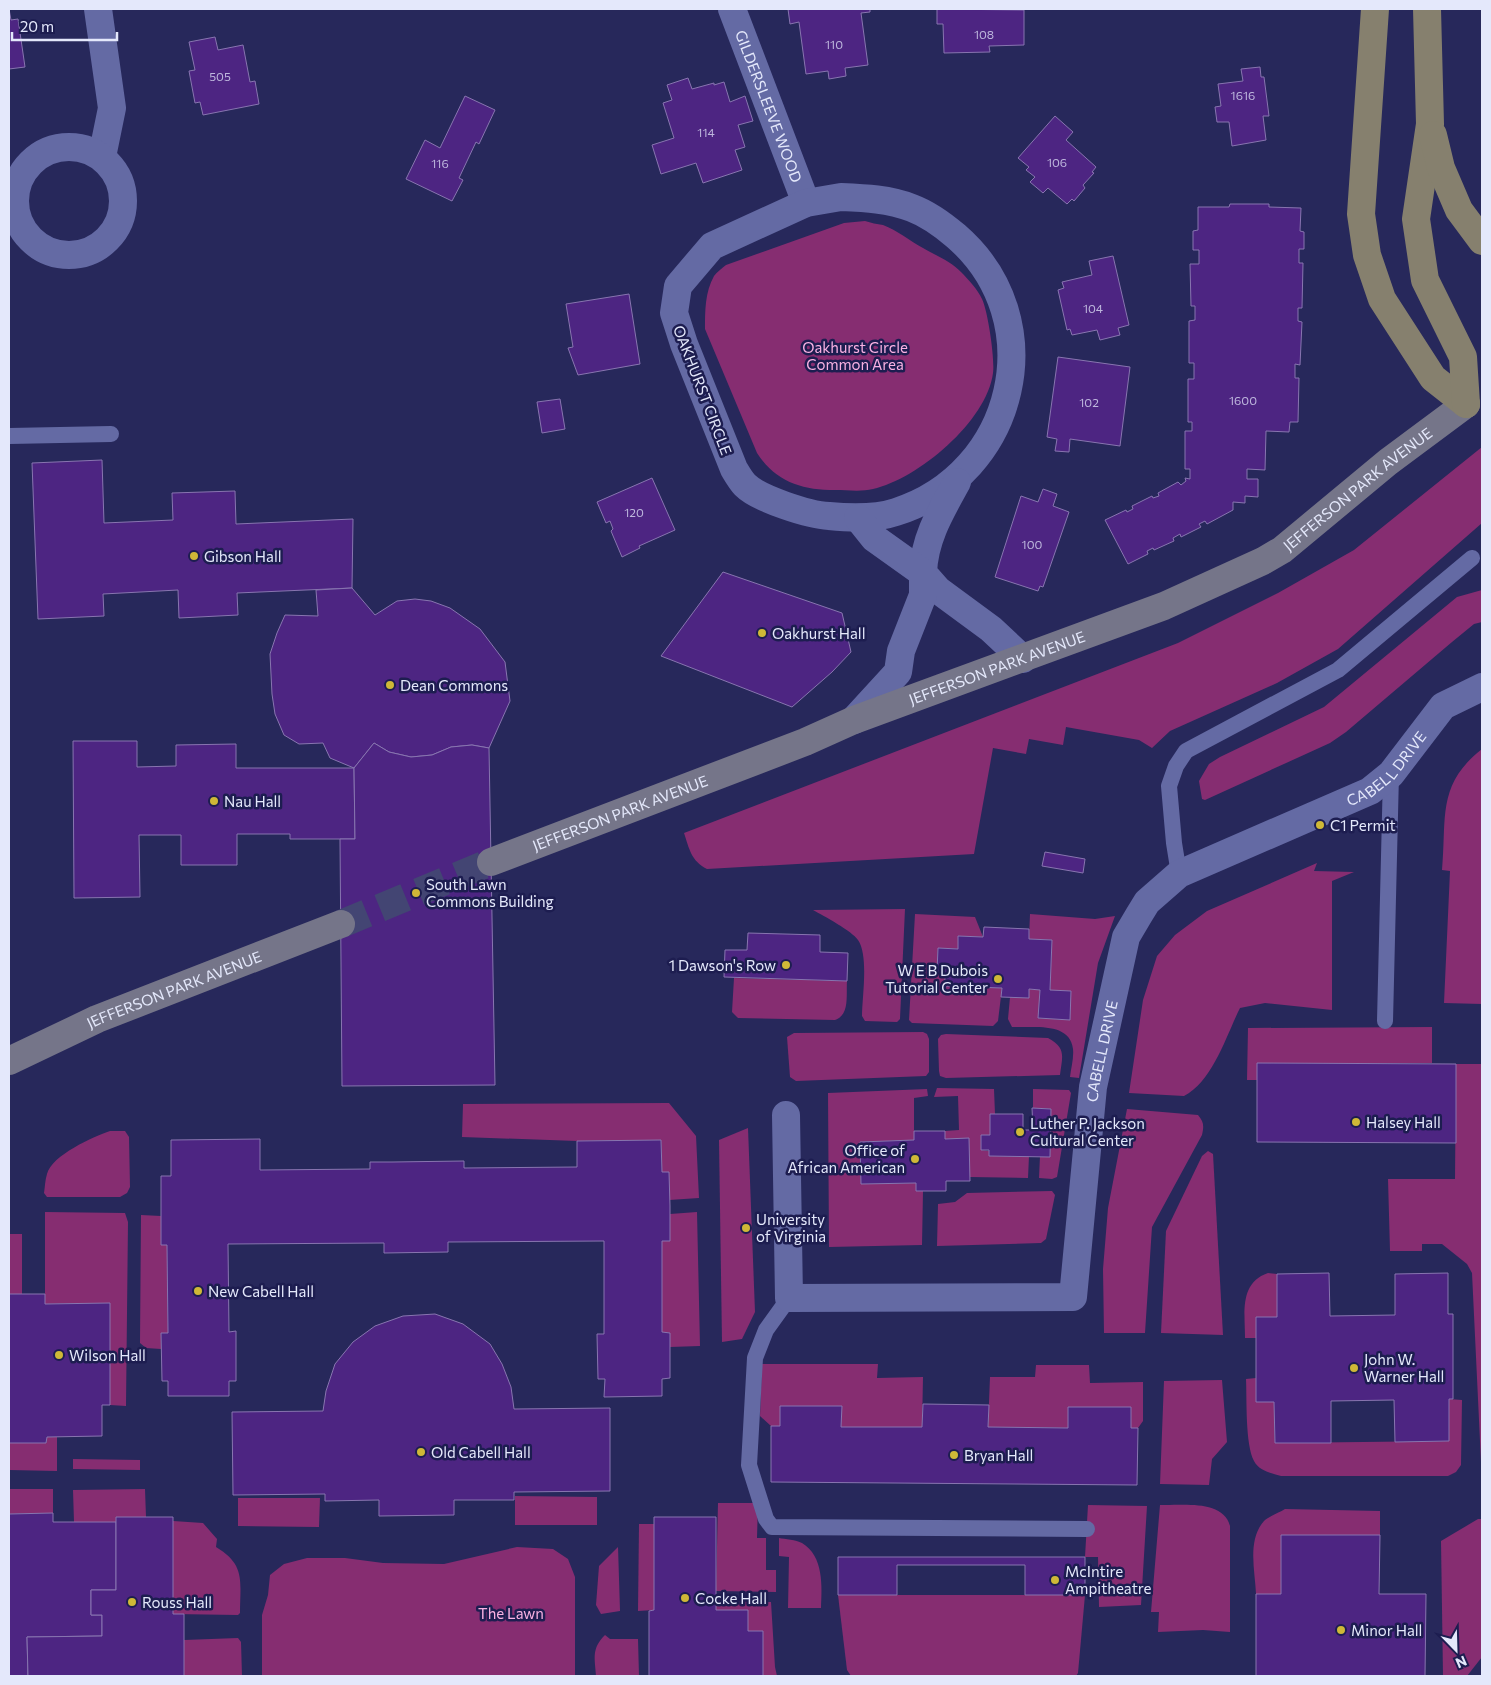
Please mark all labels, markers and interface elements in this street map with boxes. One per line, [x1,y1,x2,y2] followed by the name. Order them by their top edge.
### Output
[12,10,118,42] scale bar
[20,17,54,35] text: 20 m
[732,27,806,185] street label: GILDERSLEEVE WOOD
[974,27,994,41] house number: 108
[825,37,843,51] house number: 110
[209,69,231,83] house number: 505
[1231,88,1255,102] house number: 1616
[697,125,715,139] house number: 114
[1047,155,1067,169] house number: 106
[431,156,449,170] house number: 116
[1083,301,1103,315] house number: 104
[670,323,736,458] street label: OAKHURST CIRCLE
[802,338,908,373] park label: Oakhurst Circle Common Area
[1229,393,1257,407] house number: 1600
[1079,395,1099,409] house number: 102
[1279,423,1436,554] street label: JEFFERSON PARK AVENUE
[624,505,644,519] house number: 120
[1022,537,1043,551] house number: 100
[204,547,282,565] place label: Gibson Hall
[188,550,200,562] marker: Gibson Hall
[772,624,865,642] place label: Oakhurst Hall
[756,627,768,639] marker: Oakhurst Hall
[906,627,1087,708] street label: JEFFERSON PARK AVENUE
[400,676,508,694] place label: Dean Commons
[384,679,396,691] marker: Dean Commons
[1343,727,1430,809] street label: CABELL DRIVE
[530,771,710,854] street label: JEFFERSON PARK AVENUE
[224,792,281,810] place label: Nau Hall
[208,795,220,807] marker: Nau Hall
[1330,816,1396,834] place label: C1 Permit
[1314,819,1326,831] marker: C1 Permit
[426,875,554,910] place label: South Lawn Commons Building
[410,887,422,899] marker: South Lawn Commons Building
[83,947,264,1032] street label: JEFFERSON PARK AVENUE
[669,956,776,974] place label: 1 Dawson's Row
[780,959,792,971] marker: 1 Dawson's Row
[885,961,988,996] place label: W E B Dubois Tutorial Center
[992,973,1004,985] marker: W E B Dubois Tutorial Center
[1083,998,1121,1103] street label: CABELL DRIVE
[1366,1113,1441,1131] place label: Halsey Hall
[1030,1114,1145,1149] place label: Luther P. Jackson Cultural Center
[1350,1116,1362,1128] marker: Halsey Hall
[1014,1126,1026,1138] marker: Luther P. Jackson Cultural Center
[787,1141,905,1176] place label: Office of African American
[909,1153,921,1165] marker: Office of African American
[756,1210,826,1245] place label: University of Virginia
[740,1222,752,1234] marker: University of Virginia
[208,1282,314,1300] place label: New Cabell Hall
[192,1285,204,1297] marker: New Cabell Hall
[69,1346,146,1364] place label: Wilson Hall
[53,1349,65,1361] marker: Wilson Hall
[1364,1350,1444,1385] place label: John W. Warner Hall
[1348,1362,1360,1374] marker: John W. Warner Hall
[431,1443,531,1461] place label: Old Cabell Hall
[415,1446,427,1458] marker: Old Cabell Hall
[964,1446,1033,1464] place label: Bryan Hall
[948,1449,960,1461] marker: Bryan Hall
[1065,1562,1152,1597] place label: McIntire Ampitheatre
[1049,1574,1061,1586] marker: McIntire Ampitheatre
[695,1589,767,1607] place label: Cocke Hall
[679,1592,691,1604] marker: Cocke Hall
[142,1593,212,1611] place label: Rouss Hall
[126,1596,138,1608] marker: Rouss Hall
[478,1604,544,1622] park label: The Lawn
[1351,1621,1422,1639] place label: Minor Hall
[1335,1624,1347,1636] marker: Minor Hall
[1431,1625,1481,1675] north arrow
[1453,1653,1469,1672] text: N

